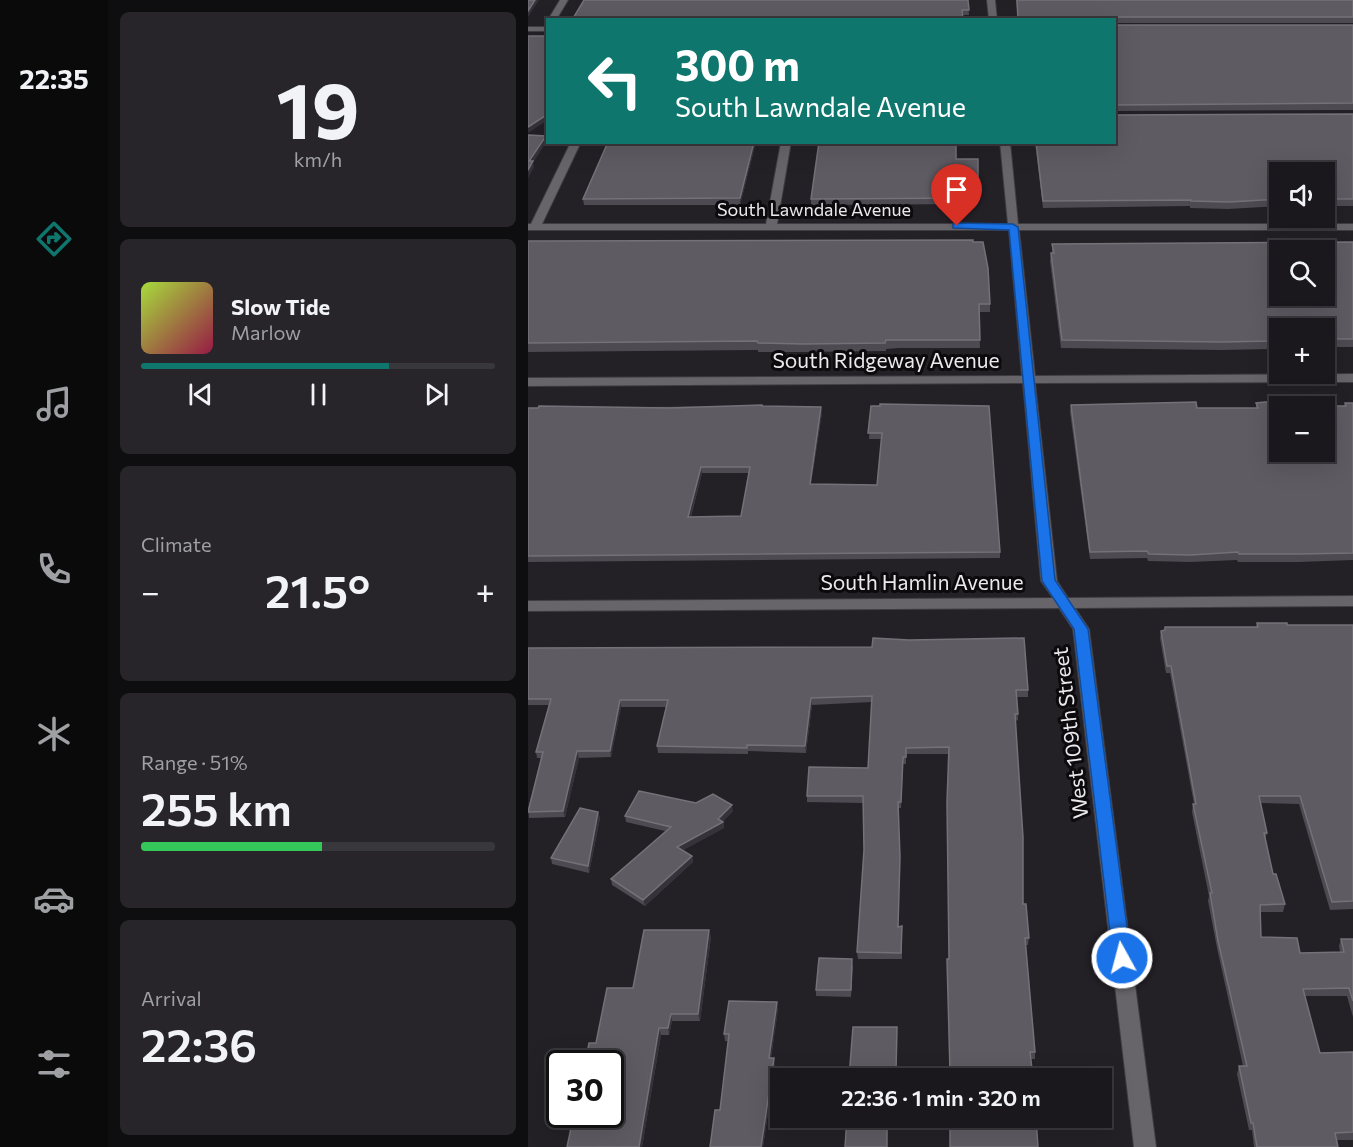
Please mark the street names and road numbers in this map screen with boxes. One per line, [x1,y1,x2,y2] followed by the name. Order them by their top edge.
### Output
[717,198,911,220] street label: South Lawndale Avenue
[772,347,1000,372] street label: South Ridgeway Avenue
[820,569,1024,594] street label: South Hamlin Avenue
[1047,646,1092,820] street label: West 109th Street

